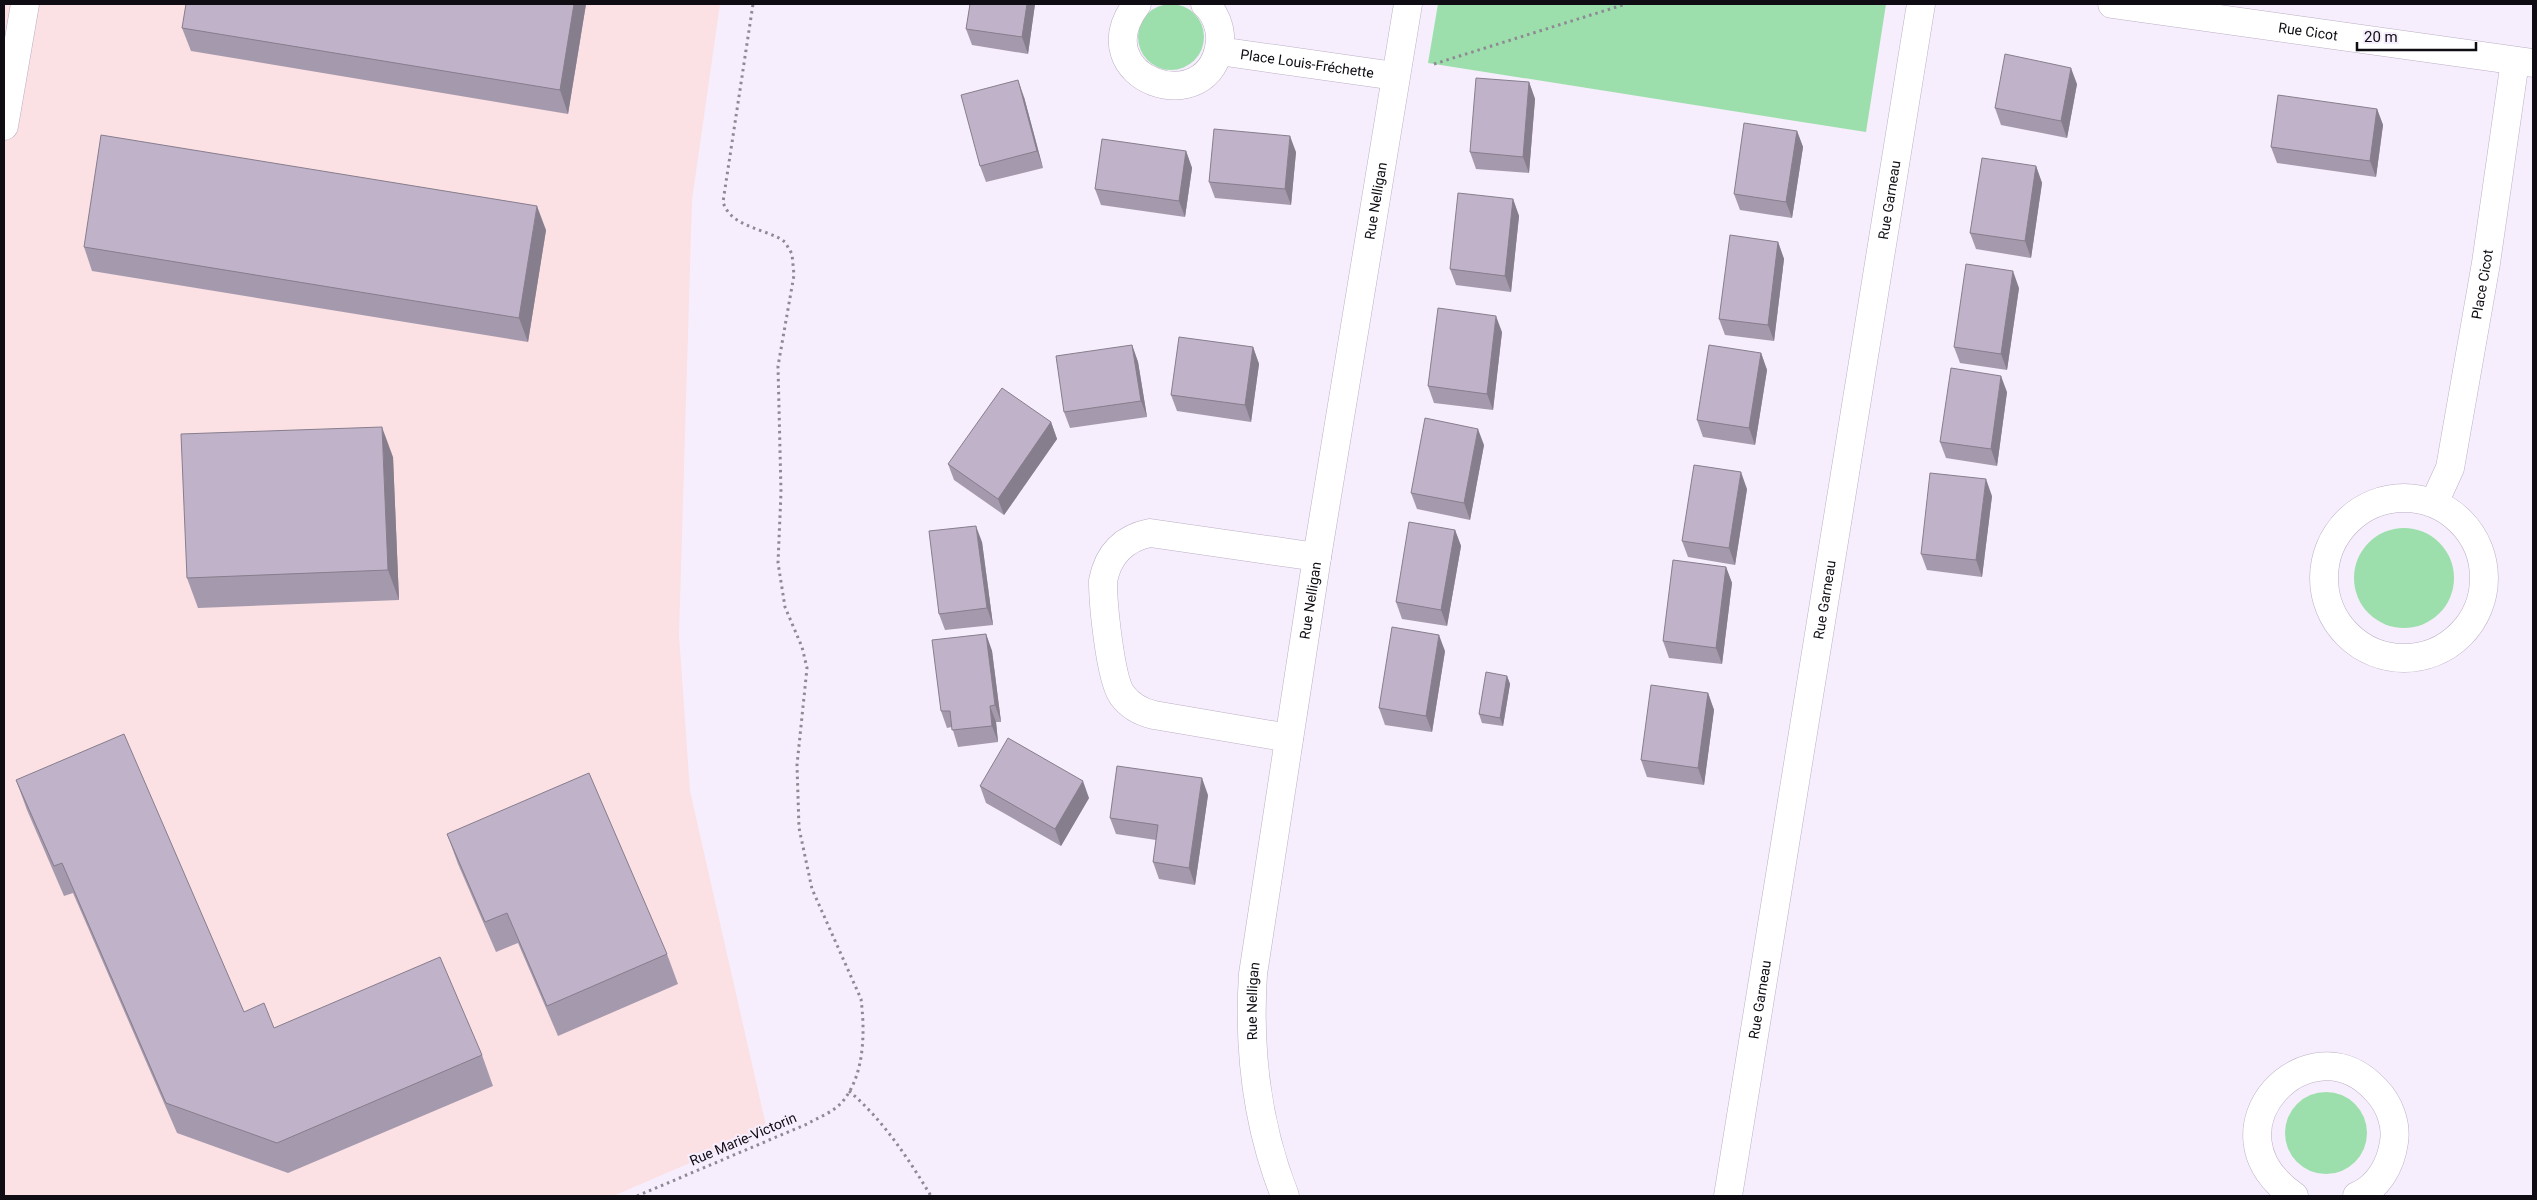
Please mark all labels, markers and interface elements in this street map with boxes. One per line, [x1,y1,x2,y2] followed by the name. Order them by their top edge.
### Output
[2277,19,2339,44] street label: Rue Cicot
[2357,20,2476,52] scale bar
[2364,28,2398,46] text: 20 m
[1239,46,1375,81] street label: Place Louis-Fréchette
[1875,159,1904,241] street label: Rue Garneau
[1361,161,1390,241] street label: Rue Nelligan
[2468,248,2496,320] street label: Place Cicot
[1810,559,1839,640] street label: Rue Garneau
[1296,561,1324,640] street label: Rue Nelligan
[1746,959,1774,1040] street label: Rue Garneau
[1244,961,1263,1041] street label: Rue Nelligan
[687,1109,799,1169] street label: Rue Marie-Victorin

